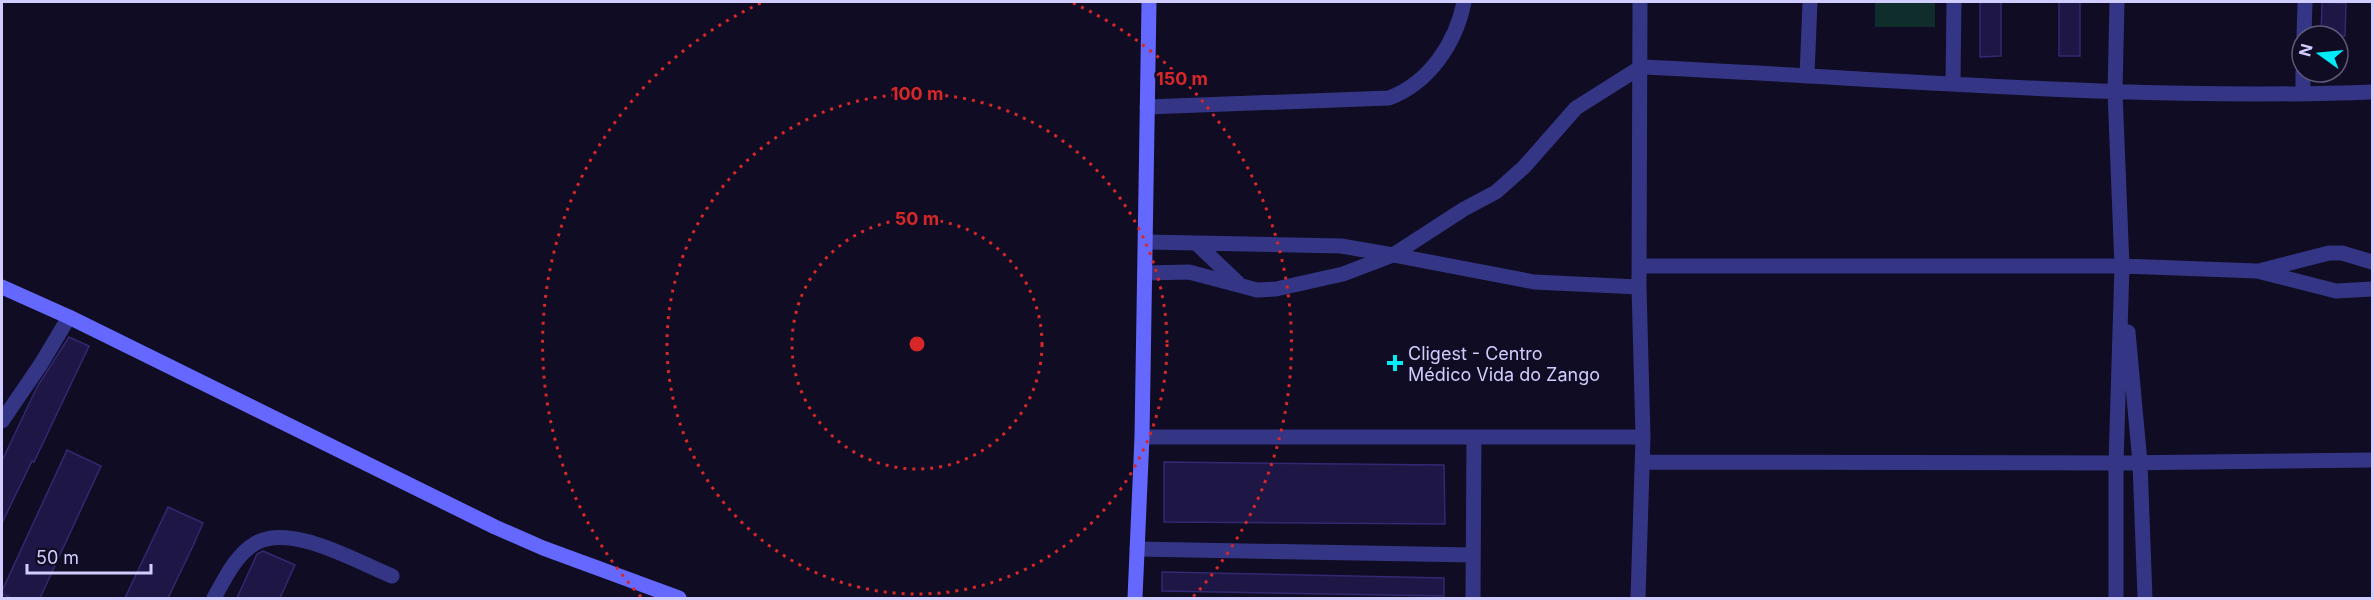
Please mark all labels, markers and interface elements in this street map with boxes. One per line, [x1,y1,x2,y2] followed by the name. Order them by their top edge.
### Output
[2290,24,2350,84] north arrow
[2294,42,2317,59] text: N
[1156,68,1208,89] text: 150 m
[891,83,943,104] text: 100 m
[895,208,939,229] text: 50 m
[907,334,927,354] centre of rings
[1408,343,1600,385] place label: Cligest - Centro Médico Vida do Zango
[1386,354,1404,372] marker: Cligest - Centro Médico Vida do Zango
[27,537,152,575] scale bar
[36,547,79,568] text: 50 m

